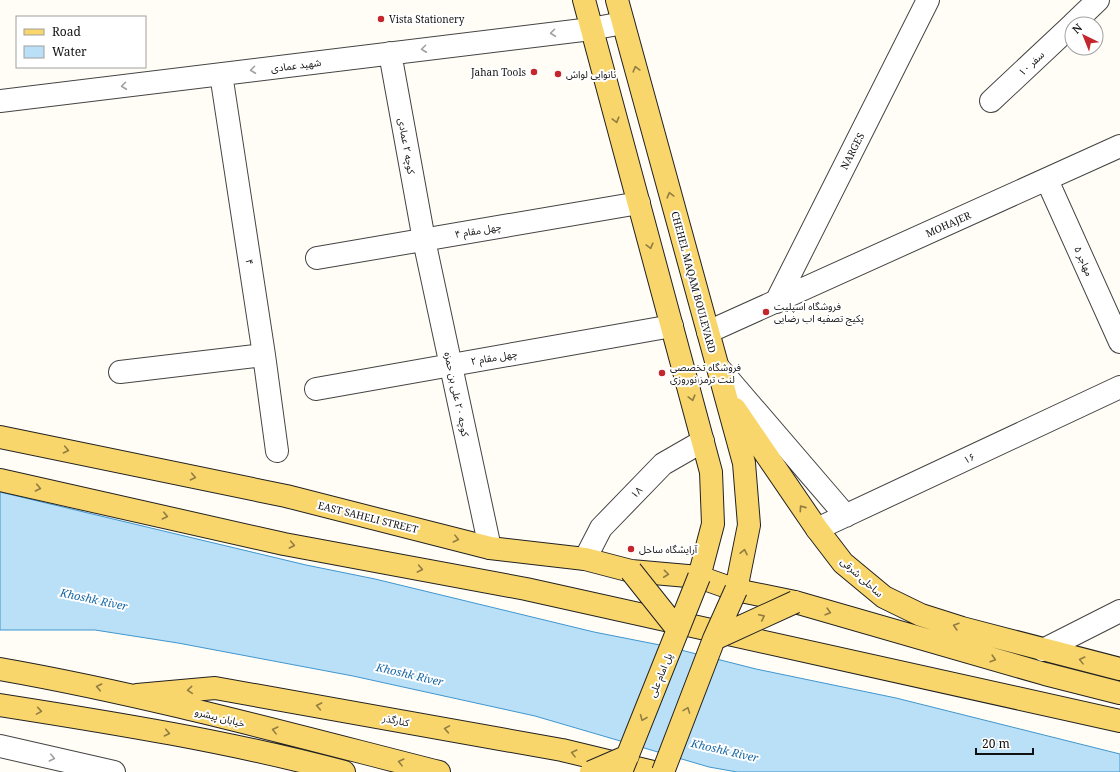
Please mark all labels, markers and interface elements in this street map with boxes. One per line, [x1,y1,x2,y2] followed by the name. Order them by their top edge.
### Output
[389,12,465,26] place label: Vista Stationery
[376,14,386,24] marker: Vista Stationery
[16,16,146,68] legend
[1064,16,1104,56] north arrow
[1069,20,1085,37] text: N
[52,23,82,40] text: Road
[550,29,556,38] one-way arrow
[52,43,87,60] text: Water
[421,44,427,53] one-way arrow
[1015,47,1047,79] street label: ۱۰ سفر
[270,55,322,75] street label: شهید عمادی
[250,65,256,74] one-way arrow
[470,65,526,79] place label: Jahan Tools
[632,66,641,73] one-way arrow
[529,67,539,77] marker: Jahan Tools
[566,67,616,81] place label: نانوایی لواش
[553,69,563,79] marker: نانوایی لواش
[121,81,127,90] one-way arrow
[395,117,419,176] street label: کوچه ۲ عمادی
[612,117,620,124] one-way arrow
[837,130,867,172] street label: NARGES
[667,191,675,198] one-way arrow
[923,208,973,240] street label: MOHAJER
[668,210,720,354] street label: CHEHEL MAQAM BOULEVARD
[454,219,503,243] street label: چهل مقام ۴
[646,243,654,249] one-way arrow
[1071,244,1097,278] street label: ۵ مهاجر
[243,258,257,266] street label: ۴
[774,299,864,326] place label: فروشگاه اسپلیت پکیج تصفیه اب رضایی
[761,307,771,317] marker: فروشگاه اسپلیت پکیج تصفیه اب رضایی
[470,346,519,370] street label: چهل مقام ۲
[441,350,473,438] street label: کوچه ۲۰ علی بن حمزه
[670,360,742,386] place label: فروشگاه تخصصی لنت ترمز نوروزی
[657,368,667,378] marker: فروشگاه تخصصی لنت ترمز نوروزی
[687,395,695,402] one-way arrow
[63,446,69,454] one-way arrow
[961,449,977,467] street label: ۱۶
[190,472,196,480] one-way arrow
[627,483,645,501] street label: ۱۸
[35,484,41,492] one-way arrow
[316,498,420,536] street label: EAST SAHELI STREET
[800,505,807,512] one-way arrow
[162,512,168,520] one-way arrow
[452,534,459,543] one-way arrow
[289,540,295,549] one-way arrow
[639,542,698,556] place label: آرایشگاه ساحل
[626,544,636,554] marker: آرایشگاه ساحل
[739,549,747,555] one-way arrow
[838,554,886,600] street label: ساحلی شرقی
[416,564,423,573] one-way arrow
[663,569,669,578] one-way arrow
[58,584,130,614] water label: Khoshk River
[824,607,831,616] one-way arrow
[758,614,766,622] one-way arrow
[953,622,960,631] one-way arrow
[645,651,677,700] street label: پل امام علی
[990,654,997,663] one-way arrow
[1079,656,1085,664] one-way arrow
[374,659,446,689] water label: Khoshk River
[96,684,103,692] one-way arrow
[187,686,193,695] one-way arrow
[316,702,322,710] one-way arrow
[193,704,247,730] street label: خیابان پیشرو
[35,706,42,715] one-way arrow
[683,706,691,713] one-way arrow
[381,710,411,730] street label: کنارگذر
[640,714,648,721] one-way arrow
[443,726,450,734] one-way arrow
[272,727,278,735] one-way arrow
[163,729,170,737] one-way arrow
[976,730,1033,756] scale bar
[689,735,761,765] water label: Khoshk River
[982,735,1010,752] text: 20 m
[571,749,578,758] one-way arrow
[49,753,55,761] one-way arrow
[398,759,404,767] one-way arrow

